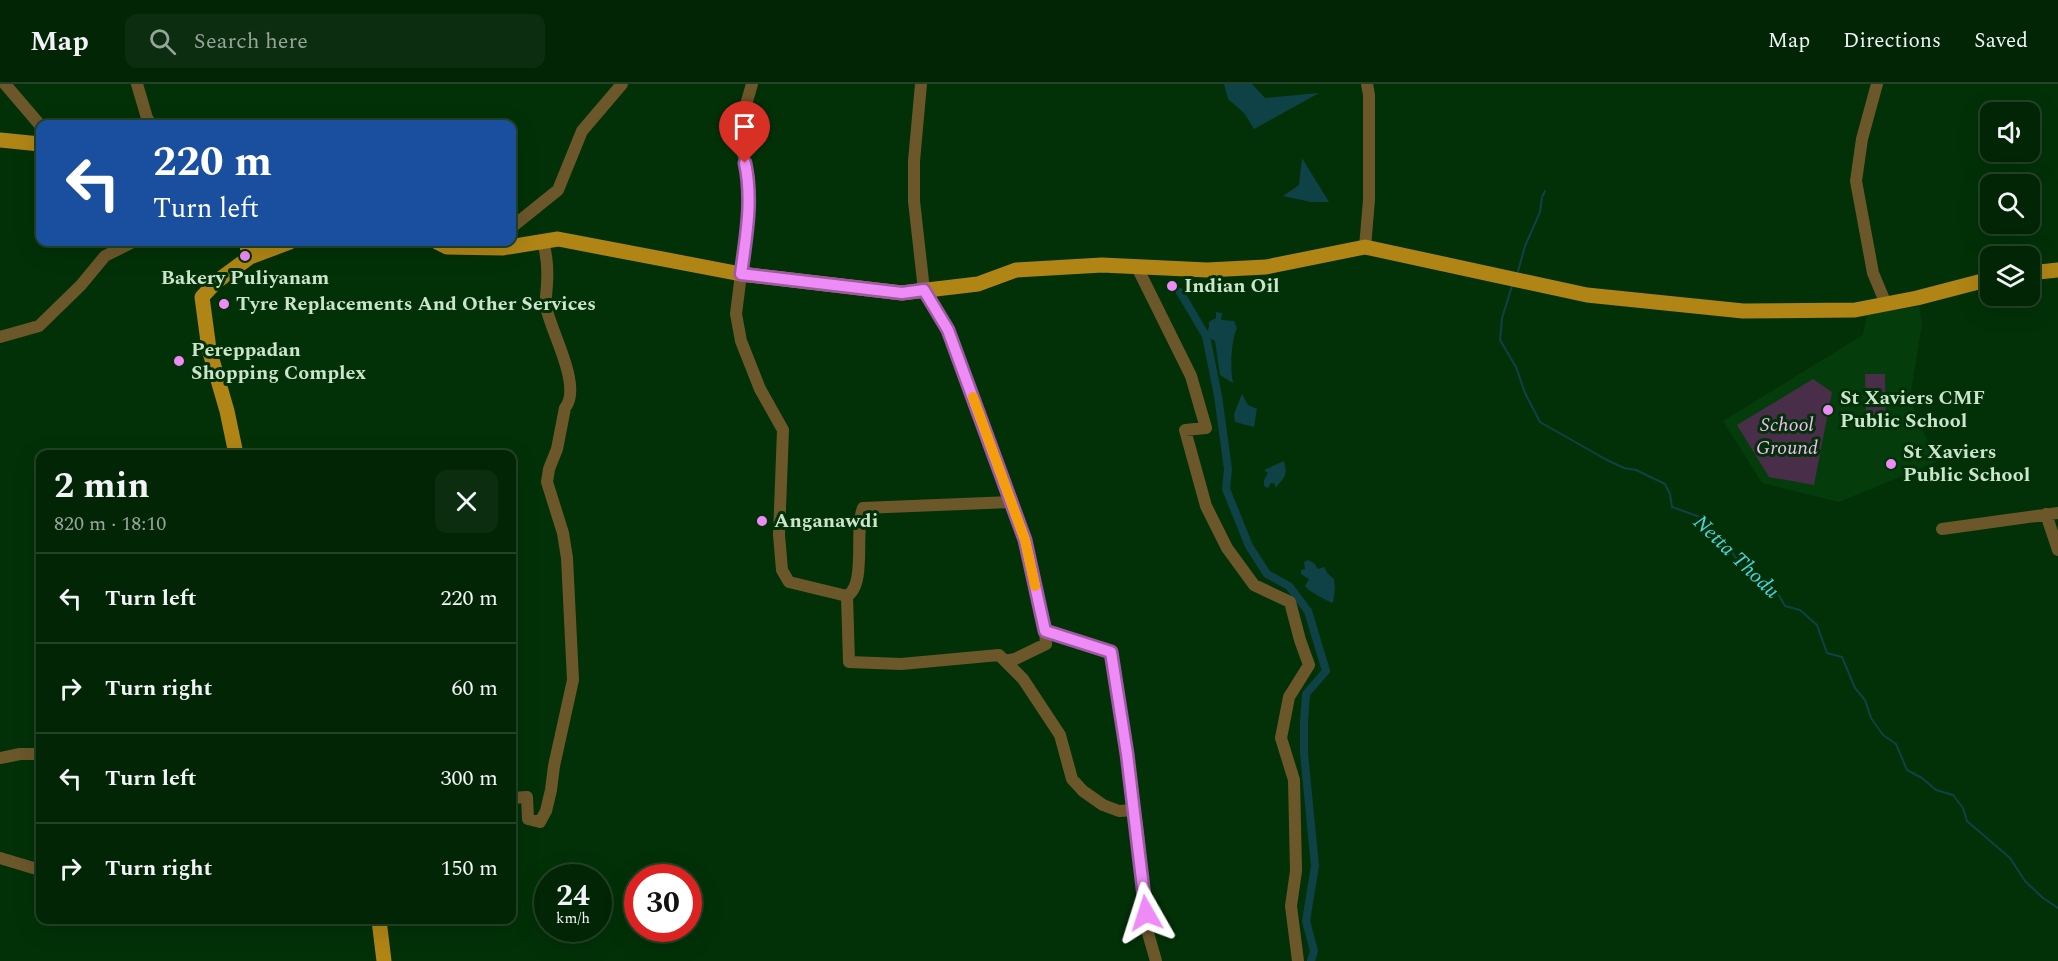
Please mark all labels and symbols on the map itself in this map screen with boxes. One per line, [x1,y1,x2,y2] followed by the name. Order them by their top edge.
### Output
[719,101,770,163] pin
[238,249,252,263] marker: Bakery Puliyanam
[161,263,329,293] place label: Bakery Puliyanam
[1184,271,1280,301] place label: Indian Oil
[1165,279,1179,293] marker: Indian Oil
[236,289,596,319] place label: Tyre Replacements And Other Services
[217,297,231,311] marker: Tyre Replacements And Other Services
[191,335,366,388] place label: Pereppadan Shopping Complex
[172,354,186,368] marker: Pereppadan Shopping Complex
[1840,383,1985,436] place label: St Xaviers CMF Public School
[1821,403,1835,417] marker: St Xaviers CMF Public School
[1756,410,1818,463] park label: School Ground
[1903,437,2030,490] place label: St Xaviers Public School
[1884,457,1898,471] marker: St Xaviers Public School
[774,506,878,536] place label: Anganawdi
[1685,507,1787,607] water label: Netta Thodu
[755,514,769,528] marker: Anganawdi
[624,864,702,942] speed limit sign: 30
[1114,881,1178,945] position arrow

